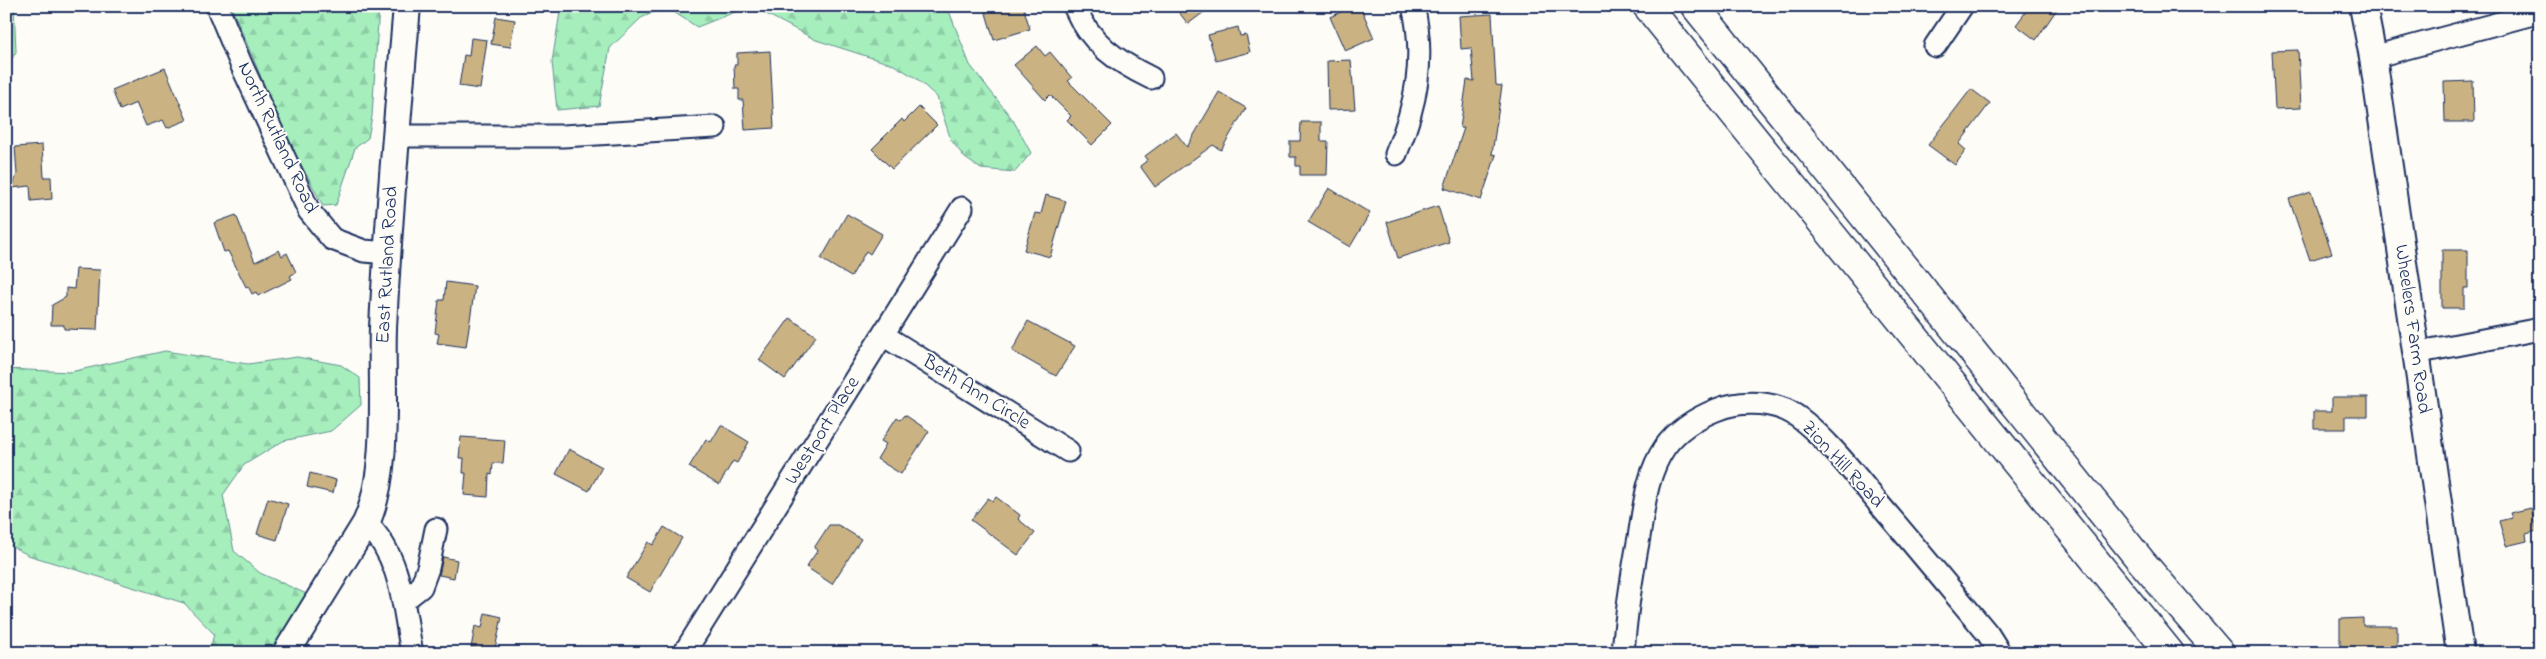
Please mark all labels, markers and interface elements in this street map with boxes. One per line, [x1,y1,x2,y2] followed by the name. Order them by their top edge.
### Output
[229,57,325,219] street label: North Rutland Road
[369,185,407,345] street label: East Rutland Road
[2386,243,2438,415] street label: Wheelers Farm Road
[915,348,1036,438] street label: Beth Ann Circle
[778,371,868,491] street label: Westport Place
[1794,415,1890,515] street label: Zion Hill Road

